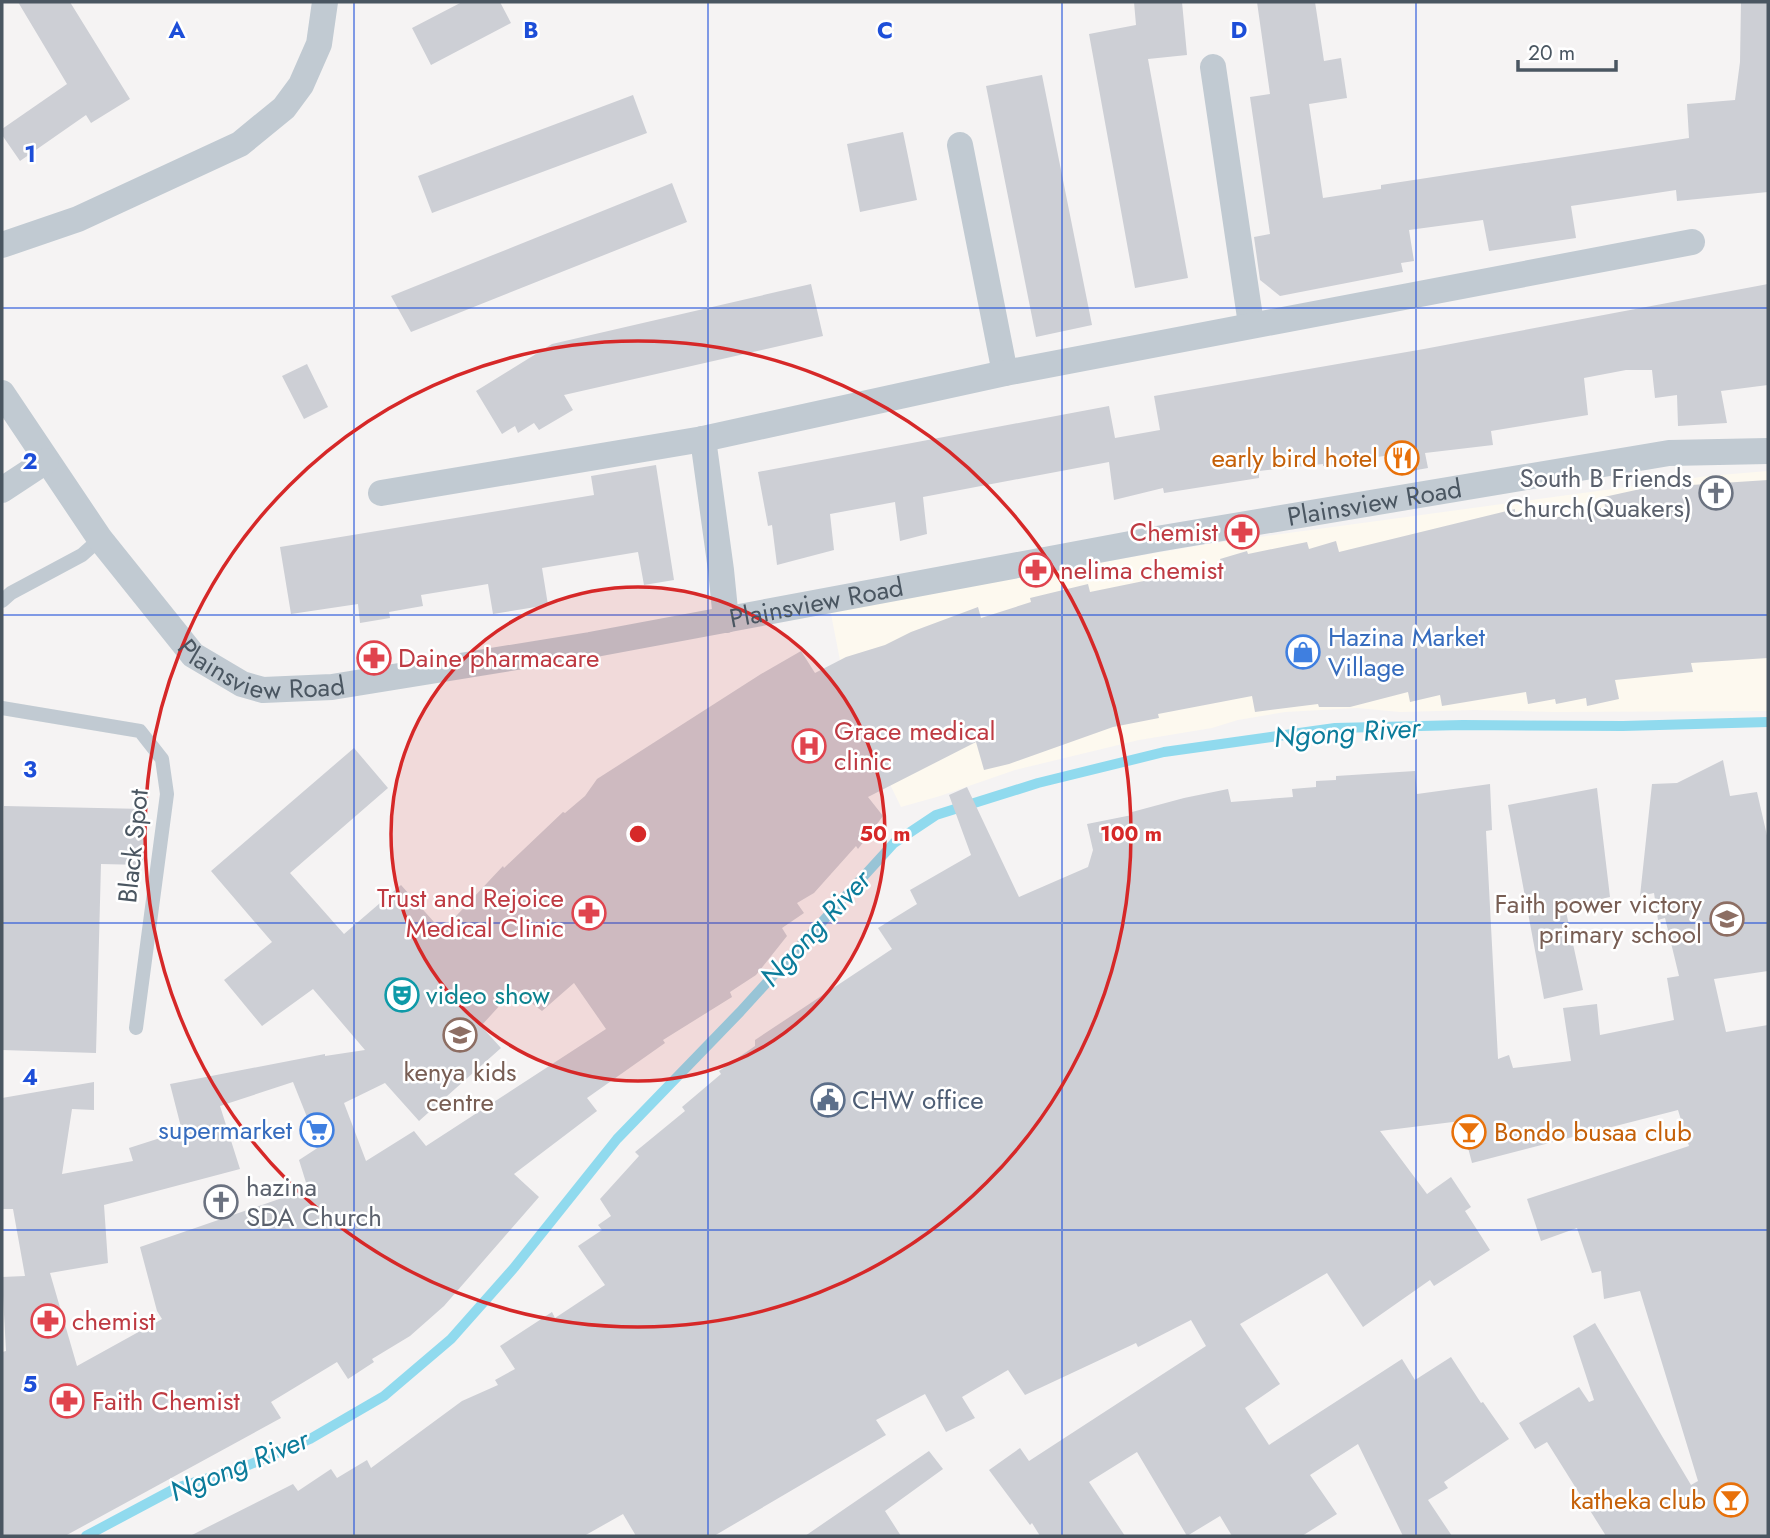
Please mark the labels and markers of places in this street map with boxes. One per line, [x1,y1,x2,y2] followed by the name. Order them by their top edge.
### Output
[1211,439,1378,477] place label: early bird hotel
[1383,439,1421,477] restaurant icon: early bird hotel
[1506,459,1692,527] place label: South B Friends Church(Quakers)
[1697,474,1735,512] church icon: South B Friends Church(Quakers)
[1129,513,1219,551] place label: Chemist
[1223,513,1261,551] pharmacy icon: Chemist
[1017,551,1055,589] pharmacy icon: nelima chemist
[1060,551,1224,589] place label: nelima chemist
[1328,618,1486,686] place label: Hazina Market Village
[1284,633,1322,671] shop icon: Hazina Market Village
[355,639,393,677] pharmacy icon: Daine pharmacare
[398,639,599,677] place label: Daine pharmacare
[834,712,995,780] place label: Grace medical clinic
[790,727,828,765] hospital icon: Grace medical clinic
[626,822,650,846] centre of rings
[377,879,564,947] place label: Trust and Rejoice Medical Clinic
[1495,885,1703,953] place label: Faith power victory primary school
[570,894,608,932] pharmacy icon: Trust and Rejoice Medical Clinic
[1708,900,1746,938] school or university icon: Faith power victory primary school
[383,976,421,1014] theatre icon: video show
[426,976,550,1014] place label: video show
[441,1016,479,1054] school or university icon: kenya kids centre
[403,1053,517,1121] place label: kenya kids centre
[809,1081,847,1119] public building icon: CHW office
[852,1081,984,1119] place label: CHW office
[158,1111,293,1149] place label: supermarket
[298,1111,336,1149] supermarket icon: supermarket
[1450,1113,1488,1151] bar icon: Bondo busaa club
[1494,1113,1692,1151] place label: Bondo busaa club
[246,1168,382,1236] place label: hazina SDA Church
[202,1183,240,1221] church icon: hazina SDA Church
[29,1302,67,1340] pharmacy icon: chemist
[72,1302,156,1340] place label: chemist
[48,1382,86,1420] pharmacy icon: Faith Chemist
[92,1382,241,1420] place label: Faith Chemist
[1570,1481,1706,1519] place label: katheka club
[1712,1481,1750,1519] bar icon: katheka club

